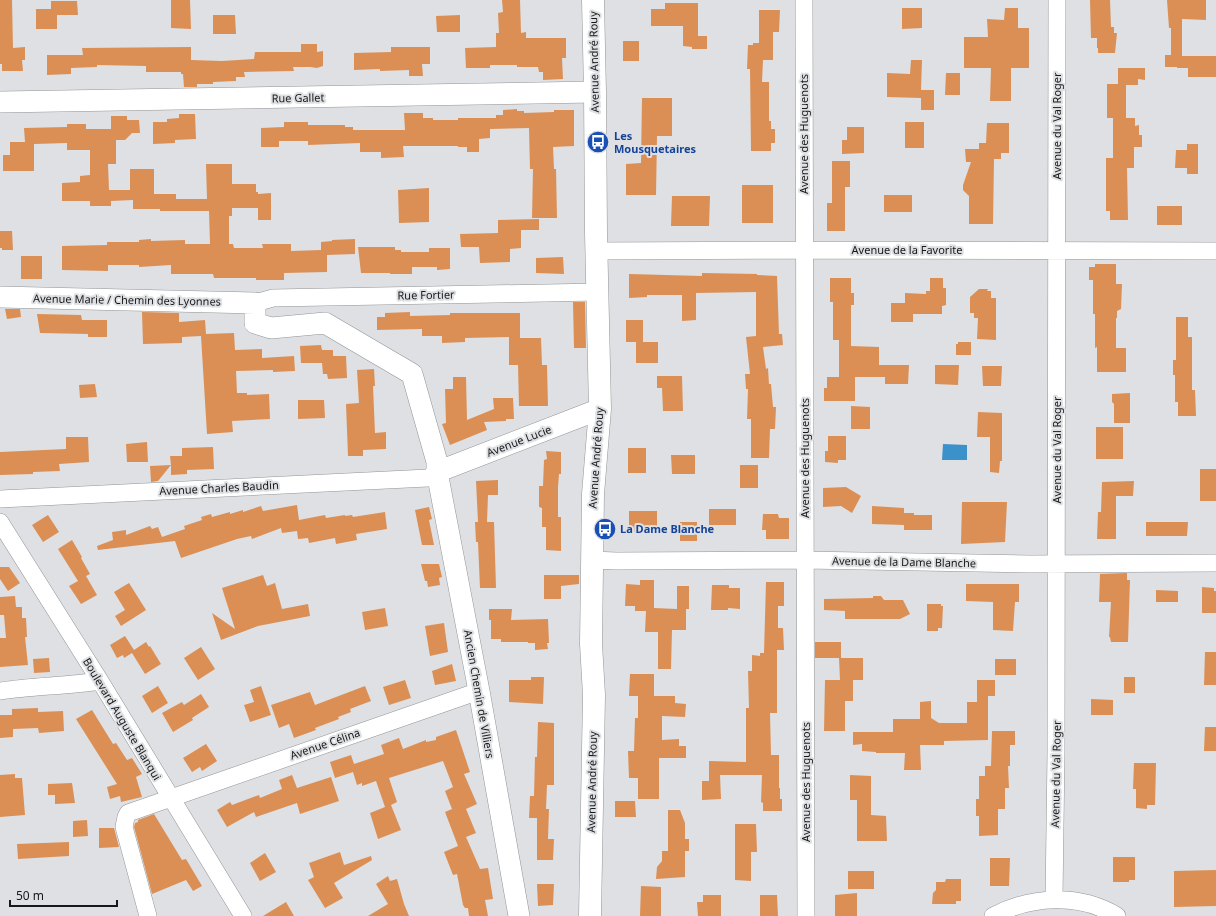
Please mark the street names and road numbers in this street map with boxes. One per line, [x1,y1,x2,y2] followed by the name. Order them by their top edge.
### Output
[585,11,602,113] street label: Avenue André Rouy
[1049,72,1064,180] street label: Avenue du Val Roger
[796,74,811,194] street label: Avenue des Huguenots
[271,90,325,105] street label: Rue Gallet
[852,242,962,257] street label: Avenue de la Favorite
[397,286,455,302] street label: Rue Fortier
[33,290,221,309] street label: Avenue Marie / Chemin des Lyonnes
[1049,396,1064,504] street label: Avenue du Val Roger
[797,398,812,518] street label: Avenue des Huguenots
[584,406,607,509] street label: Avenue André Rouy
[484,421,553,460] street label: Avenue Lucie
[159,477,279,498] street label: Avenue Charles Baudin
[832,553,976,570] street label: Avenue de la Dame Blanche
[461,628,498,759] street label: Ancien Chemin de Villiers
[80,655,165,783] street label: Boulevard Auguste Blanqui
[1047,720,1064,828] street label: Avenue du Val Roger
[798,722,813,842] street label: Avenue des Huguenots
[288,725,362,763] street label: Avenue Célina
[583,731,600,833] street label: Avenue André Rouy

